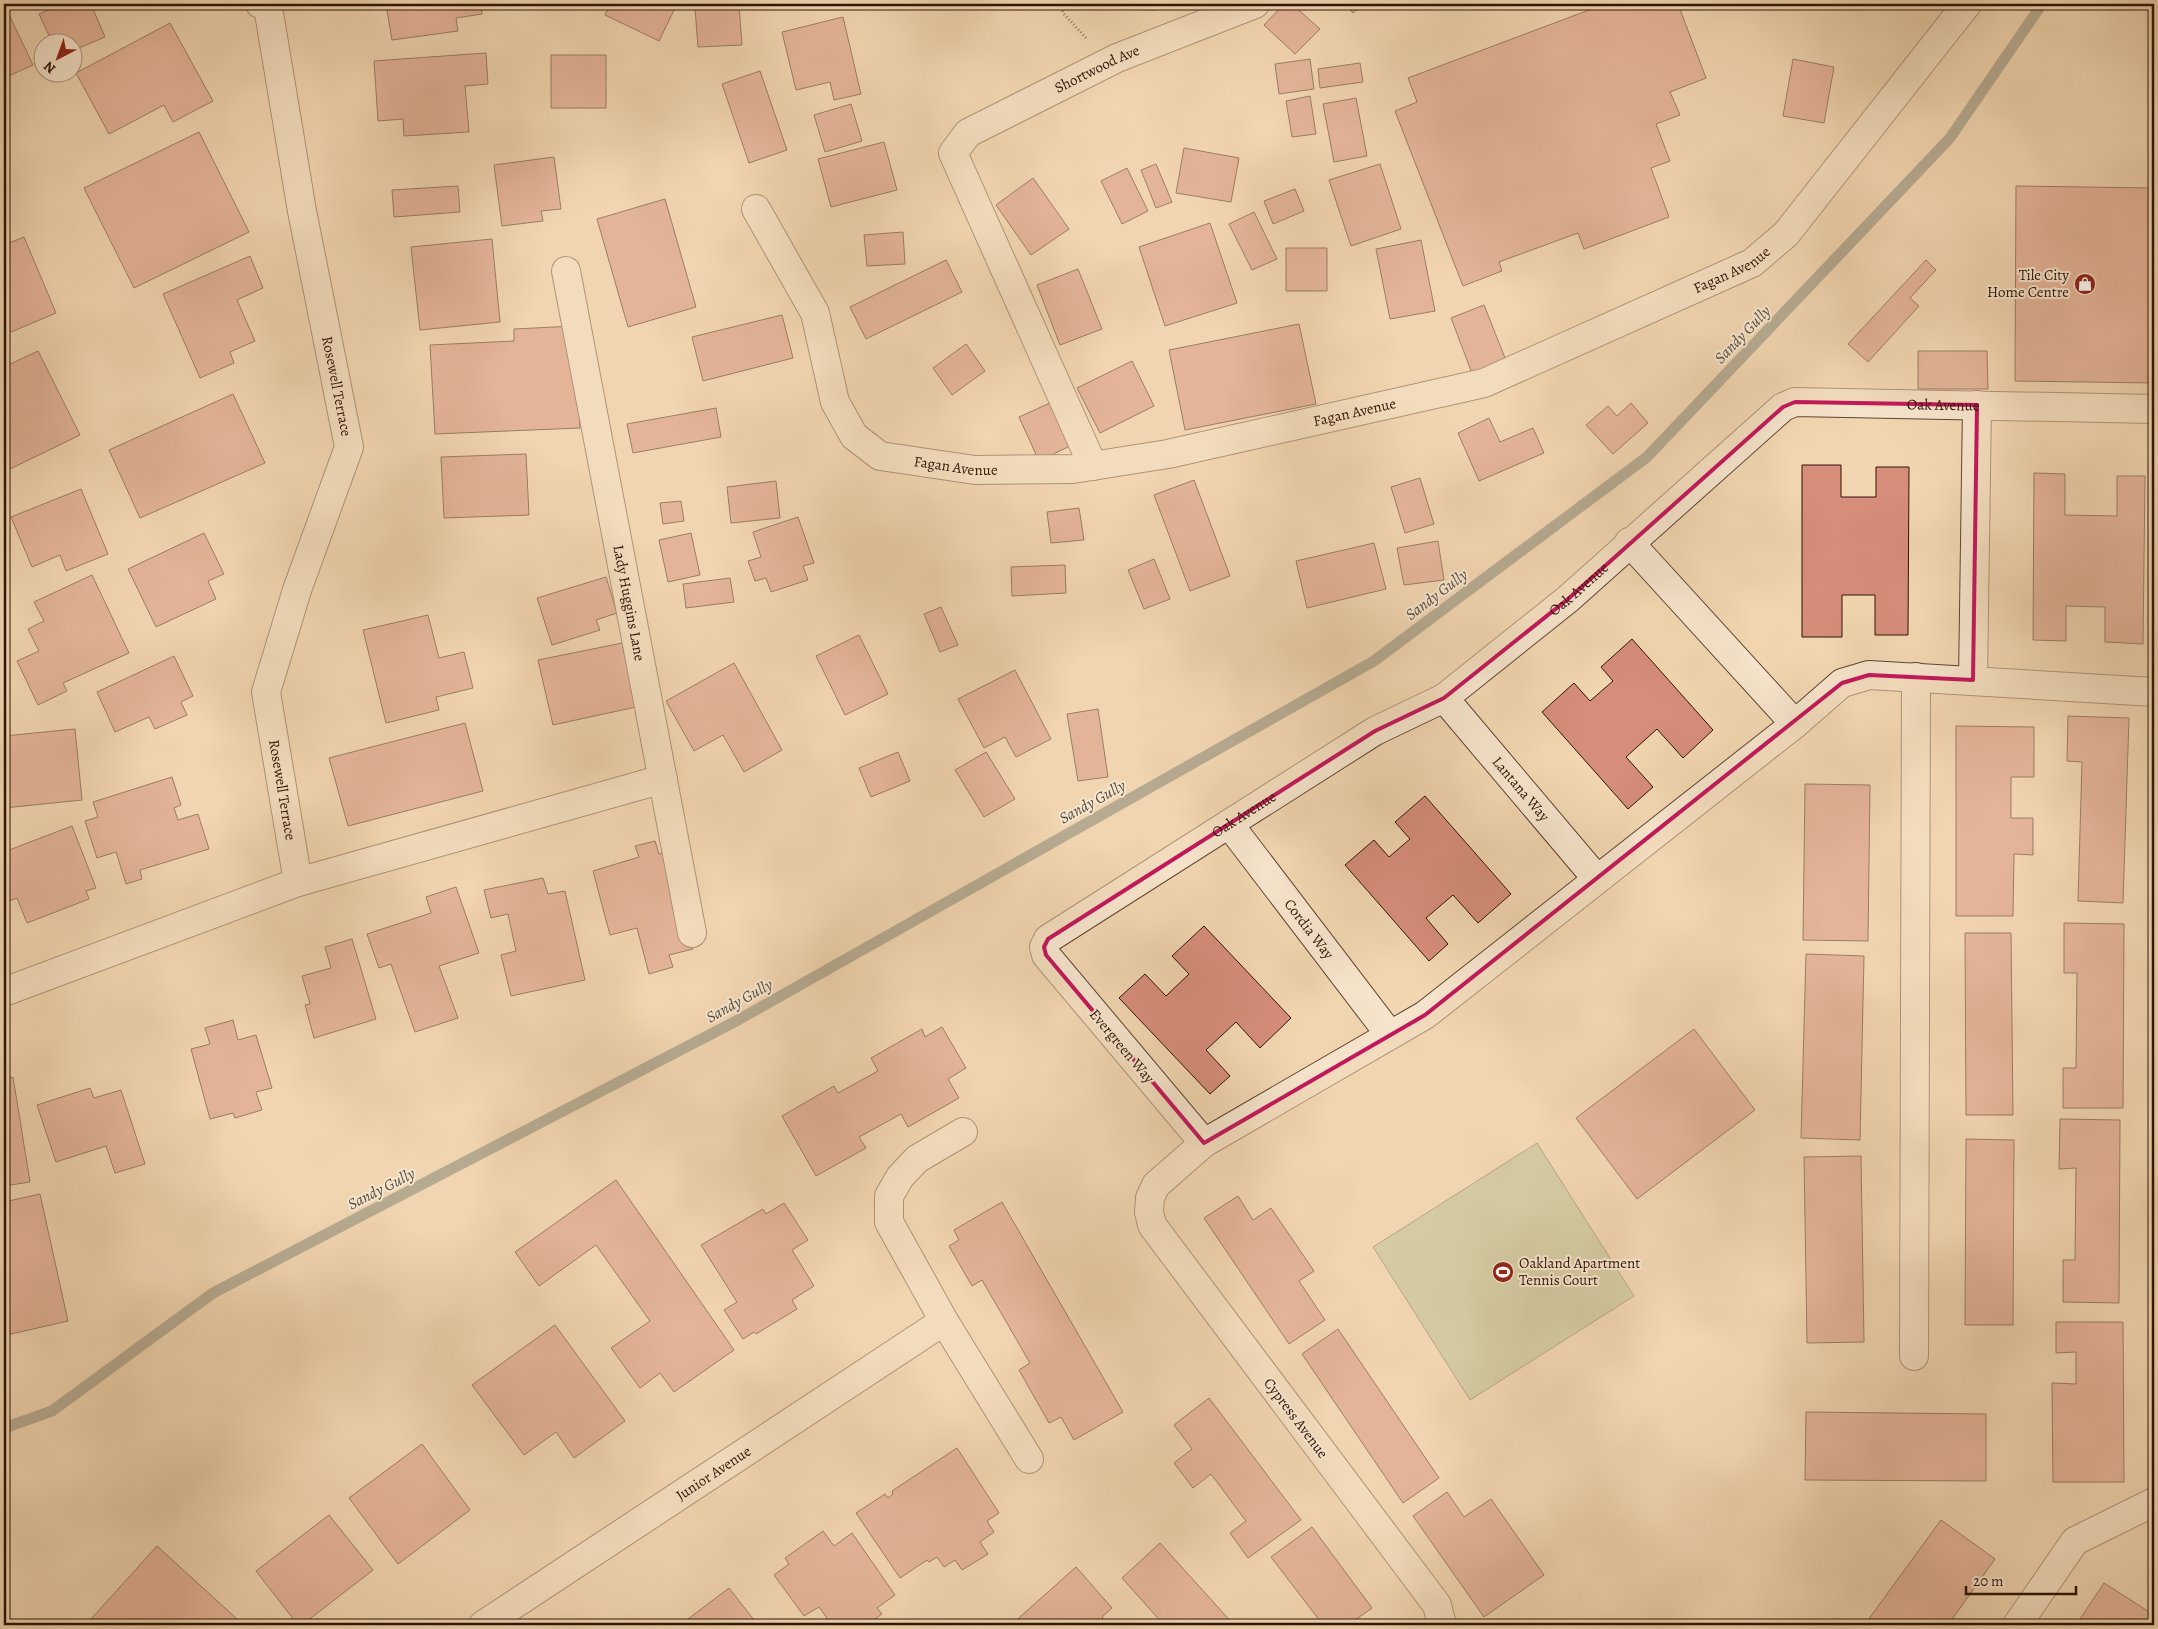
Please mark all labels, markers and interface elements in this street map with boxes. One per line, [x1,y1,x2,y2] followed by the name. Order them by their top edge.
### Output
[32,32,82,82] north arrow
[1051,40,1143,98] street label: Shortwood Ave
[40,57,60,78] text: N
[1690,242,1775,298] street label: Fagan Avenue
[1987,265,2069,302] place label: Tile City Home Centre
[2073,272,2097,296] shop icon: Tile City Home Centre
[1709,301,1776,369] water label: Sandy Gully
[317,334,357,438] street label: Rosewell Terrace
[1311,393,1398,431] street label: Fagan Avenue
[1907,394,1980,416] street label: Oak Avenue
[912,451,998,480] street label: Fagan Avenue
[608,543,650,663] street label: Lady Huggins Lane
[1545,558,1613,620] street label: Oak Avenue
[1401,564,1472,626] water label: Sandy Gully
[264,738,301,842] street label: Rosewell Terrace
[1488,752,1554,826] street label: Lantana Way
[1055,775,1130,829] water label: Sandy Gully
[1208,786,1280,842] street label: Oak Avenue
[1280,895,1339,963] street label: Cordia Way
[702,974,777,1028] water label: Sandy Gully
[1085,1005,1159,1088] street label: Evergreen Way
[344,1163,419,1215] water label: Sandy Gully
[1519,1253,1640,1290] place label: Oakland Apartment Tennis Court
[1491,1260,1515,1284] sports icon: Oakland Apartment Tennis Court
[1259,1374,1333,1463] street label: Cypress Avenue
[672,1441,755,1505] street label: Junior Avenue
[1966,1564,2076,1596] scale bar
[1973,1571,2004,1591] text: 20 m

